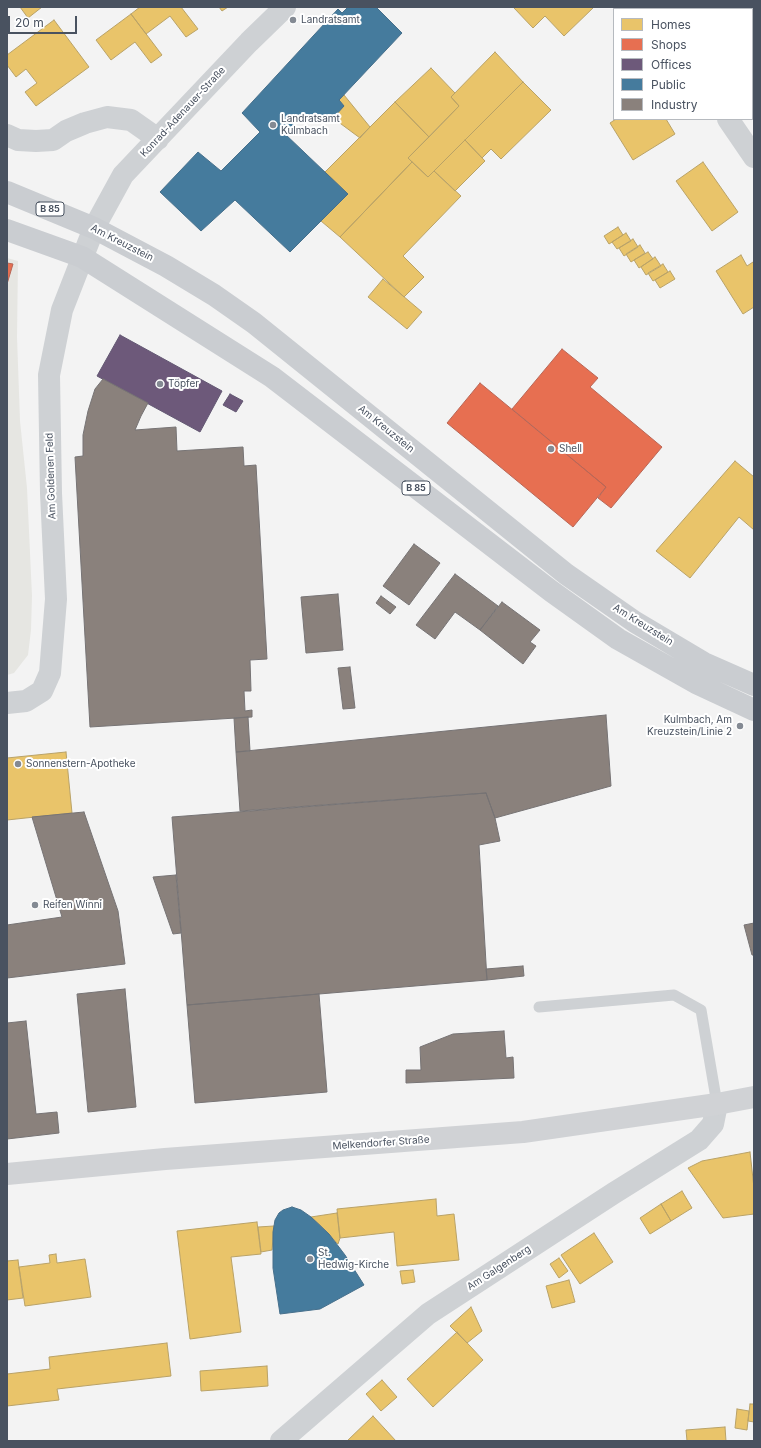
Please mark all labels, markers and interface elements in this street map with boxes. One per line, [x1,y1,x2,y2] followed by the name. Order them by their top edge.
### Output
[10,8,79,34] scale bar
[613,8,753,120] legend
[301,14,360,26] place label: Landratsamt
[15,15,44,30] text: 20 m
[288,15,298,25] marker: Landratsamt
[651,17,691,32] text: Homes
[651,37,687,52] text: Shops
[651,57,692,72] text: Offices
[138,64,228,160] street label: Konrad-Adenauer-Straße
[651,77,686,92] text: Public
[651,97,697,112] text: Industry
[281,113,340,136] place label: Landratsamt Kulmbach
[268,120,278,130] marker: Landratsamt Kulmbach
[36,202,64,216] road number: B 85
[89,222,155,264] street label: Am Kreuzstein
[168,378,199,390] place label: Töpfer
[155,379,165,389] marker: Töpfer
[356,403,416,455] street label: Am Kreuzstein
[43,432,59,520] street label: Am Goldenen Feld
[559,443,582,455] place label: Shell
[546,444,556,454] marker: Shell
[402,481,430,495] road number: B 85
[611,602,675,648] street label: Am Kreuzstein
[647,714,732,738] place label: Kulmbach, Am Kreuzstein/Linie 2
[735,721,745,731] marker: Kulmbach, Am Kreuzstein/Linie 2
[26,758,135,770] place label: Sonnenstern-Apotheke
[13,759,23,769] marker: Sonnenstern-Apotheke
[43,899,102,911] place label: Reifen Winni
[30,900,40,910] marker: Reifen Winni
[332,1134,430,1152] street label: Melkendorfer Straße
[465,1243,533,1293] street label: Am Galgenberg
[318,1247,389,1270] place label: St. Hedwig-Kirche
[305,1254,315,1264] marker: St. Hedwig-Kirche

